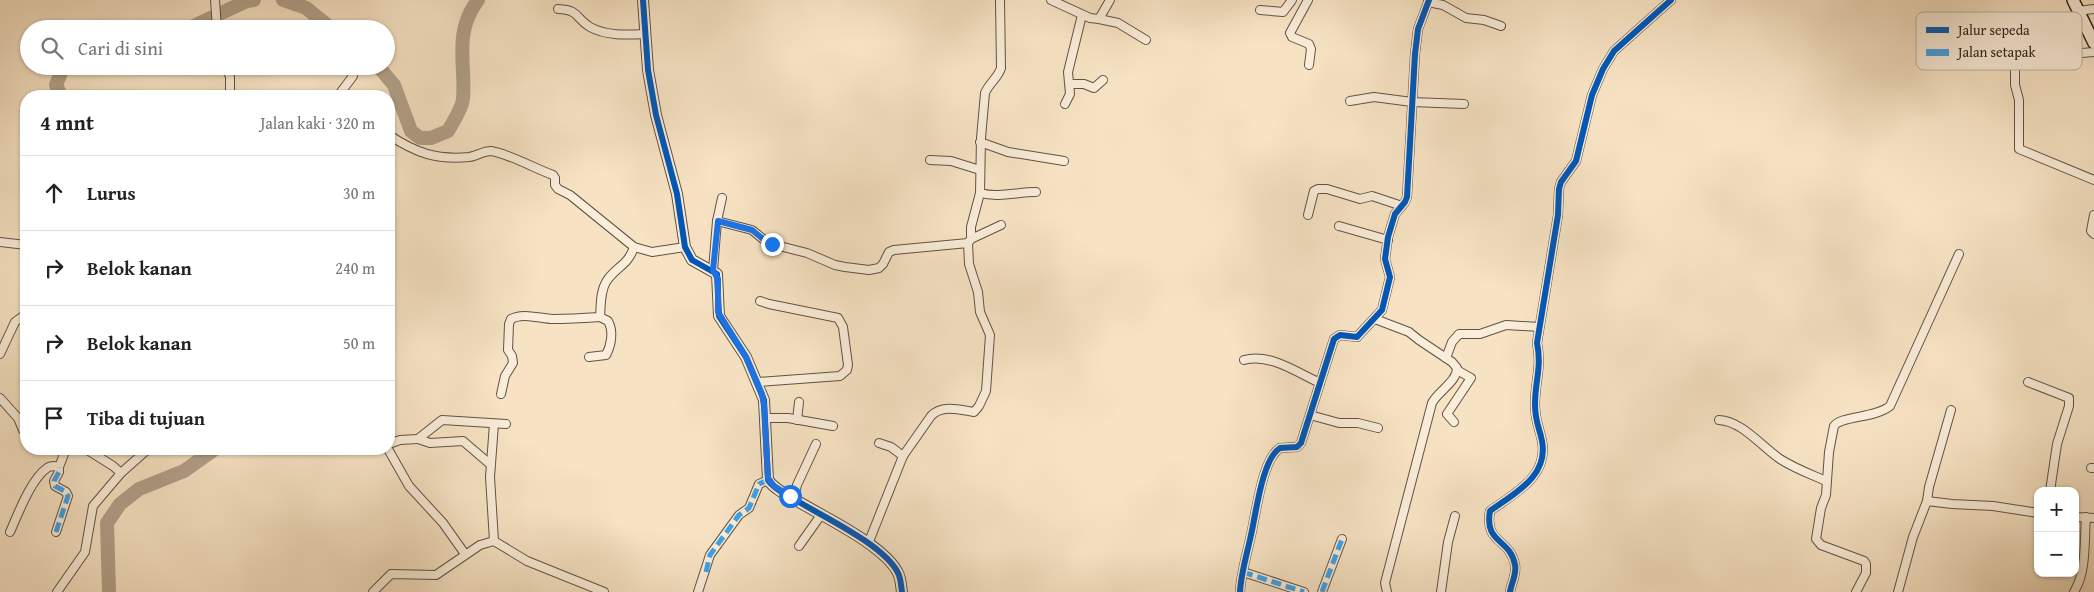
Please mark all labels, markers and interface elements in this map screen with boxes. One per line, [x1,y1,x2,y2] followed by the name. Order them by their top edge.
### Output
[1916,12,2082,70] legend
[20,20,395,75] search box
[1956,20,2030,40] text: Jalur sepeda
[38,34,66,62] icon: search
[78,34,163,62] text: Cari di sini
[1956,42,2036,62] text: Jalan setapak
[40,107,94,138] text: 4 mnt
[260,111,375,135] text: Jalan kaki · 320 m
[40,179,68,207] icon: ahead
[87,179,136,207] text: Lurus
[343,181,375,205] text: 30 m
[761,233,784,256] route end
[40,254,68,282] icon: right
[87,254,192,282] text: Belok kanan
[335,256,375,280] text: 240 m
[40,329,68,357] icon: right
[87,329,192,357] text: Belok kanan
[343,331,375,355] text: 50 m
[40,404,68,432] icon: arrive
[87,404,205,432] text: Tiba di tujuan
[779,485,802,508] route start
[2034,487,2079,577] map controls
[2034,487,2079,532] button: +
[2034,532,2079,577] button: −

